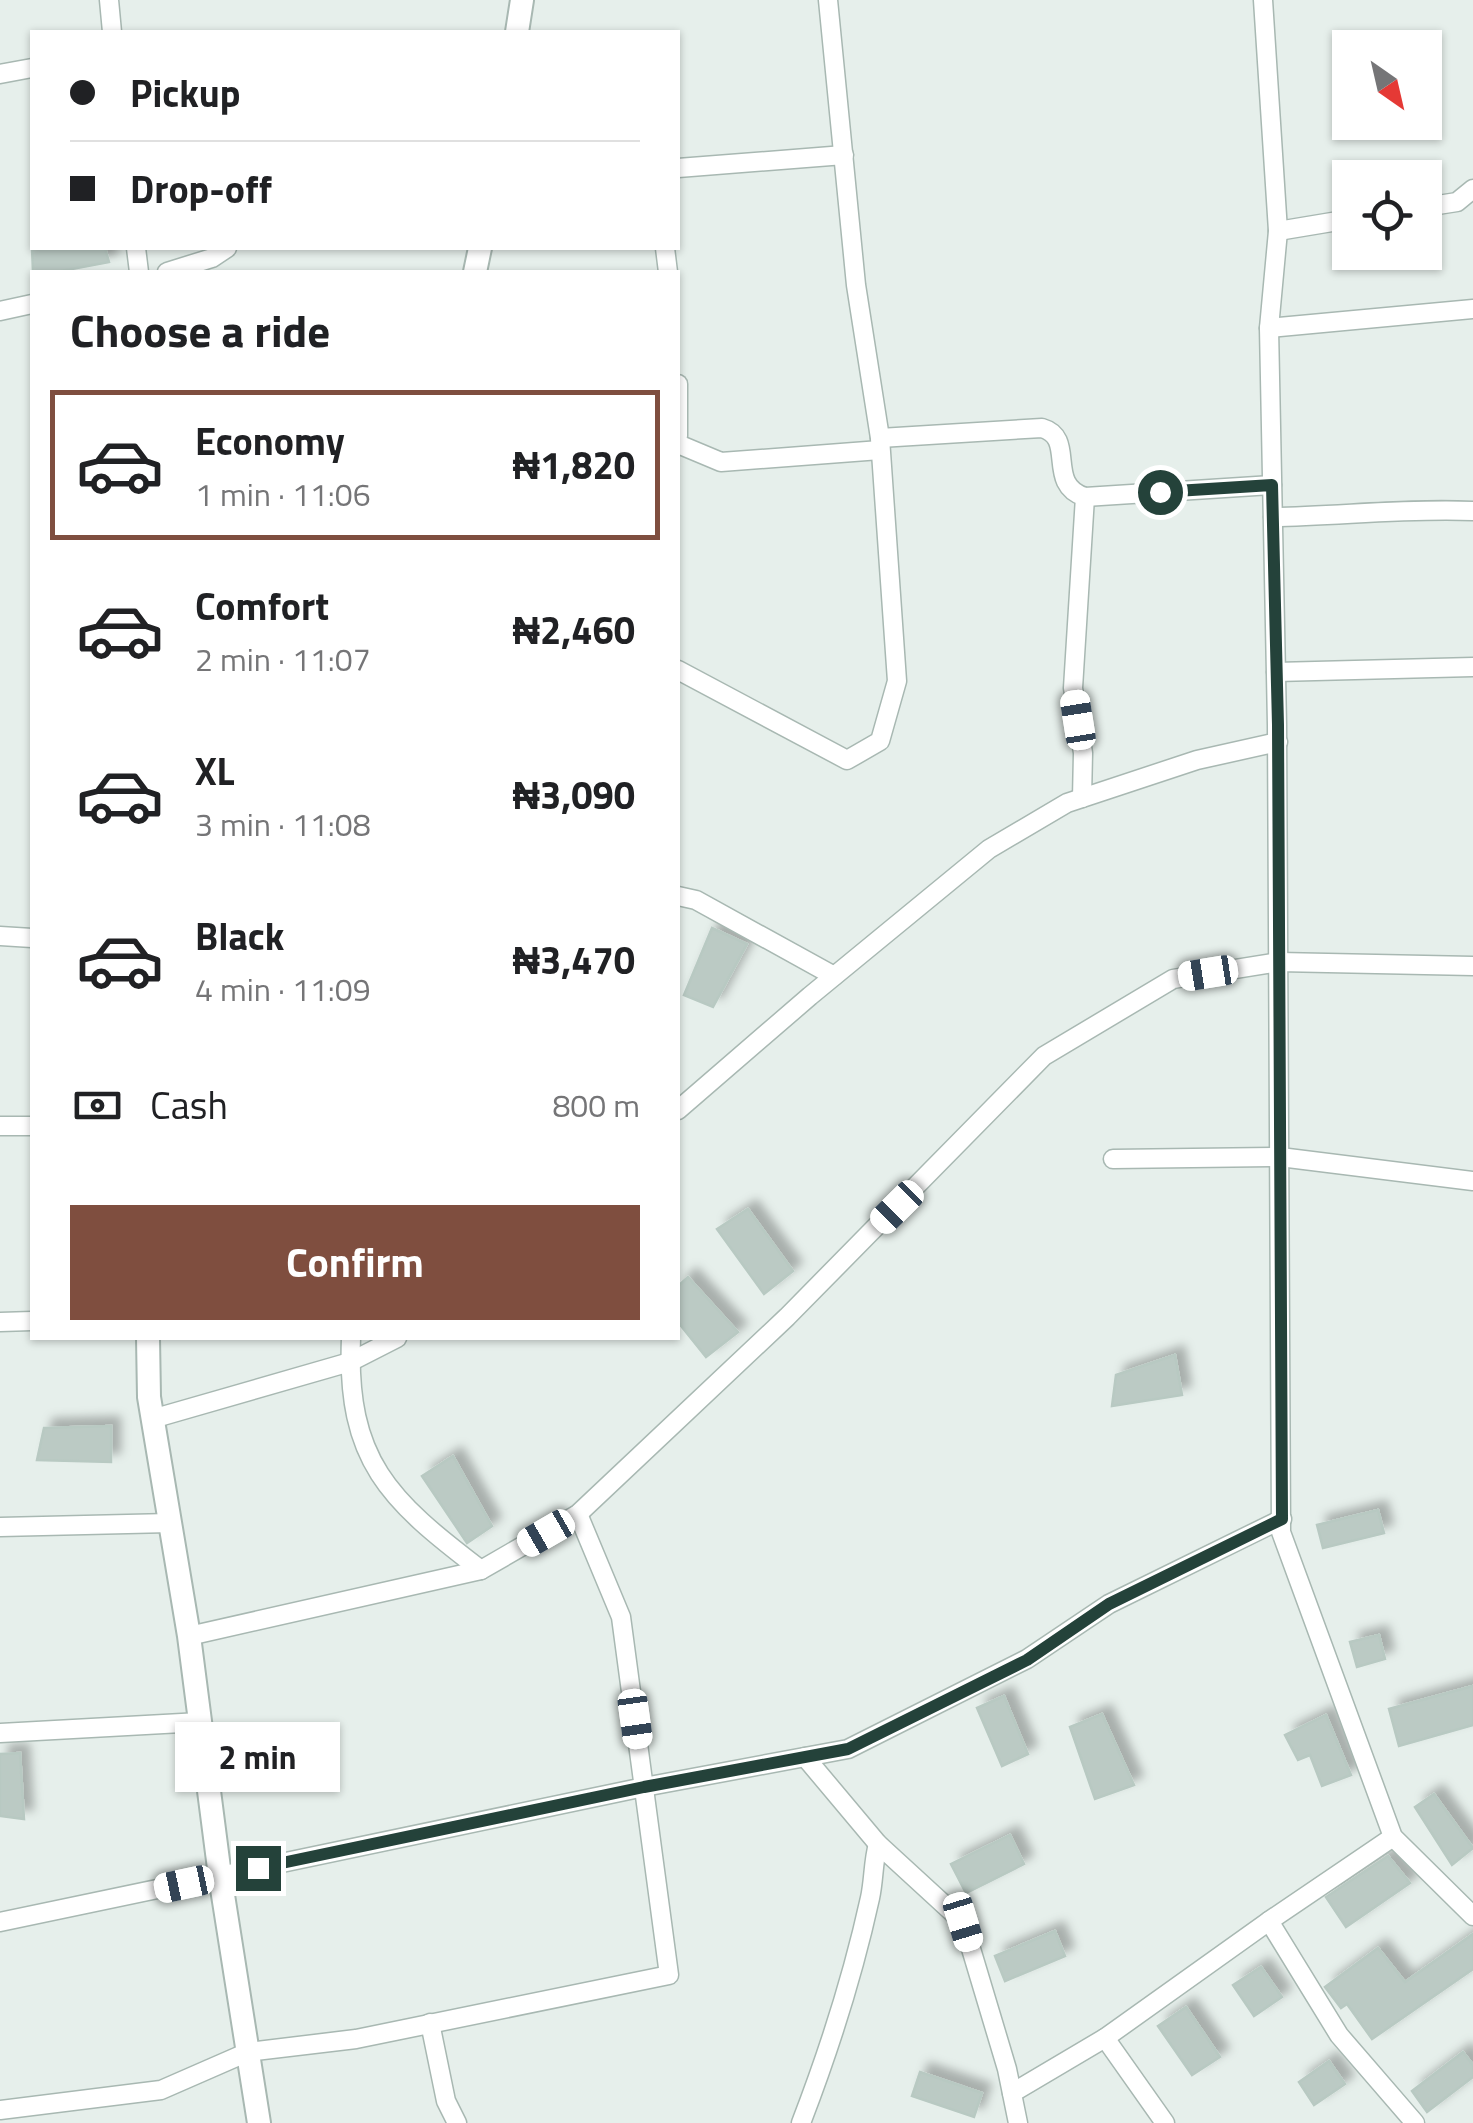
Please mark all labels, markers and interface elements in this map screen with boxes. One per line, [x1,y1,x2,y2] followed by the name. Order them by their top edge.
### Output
[1332,30,1442,140] north arrow
[1332,30,1442,270] map controls
[130,64,240,122] text: Pickup
[130,160,272,218] text: Drop-off
[1332,160,1442,270] button: locate
[70,296,330,364] text: Choose a ride
[195,412,345,470] text: Economy
[75,420,165,510] icon: car
[512,436,635,494] text: ₦1,820
[195,470,371,518] text: 1 min · 11:06
[1138,470,1183,515] route start
[195,577,329,635] text: Comfort
[75,585,165,675] icon: car
[512,601,635,659] text: ₦2,460
[195,635,371,683] text: 2 min · 11:07
[1058,688,1098,752] car
[195,742,235,800] text: XL
[75,750,165,840] icon: car
[512,766,635,824] text: ₦3,090
[195,800,371,848] text: 3 min · 11:08
[195,907,284,965] text: Black
[75,915,165,1005] icon: car
[512,931,635,989] text: ₦3,470
[1176,953,1240,993] car
[195,965,371,1013] text: 4 min · 11:09
[150,1076,228,1134] text: Cash
[70,1078,125,1133] icon: cash
[552,1081,640,1129] text: 800 m
[865,1175,929,1239] car
[70,1205,640,1320] button: Confirm
[513,1505,579,1561] car
[616,1687,654,1751] car
[176,1723,340,1793] callout: 2 min
[219,1733,296,1781] text: 2 min
[236,1846,281,1891] route end
[152,1863,216,1905] car
[940,1889,986,1955] car

